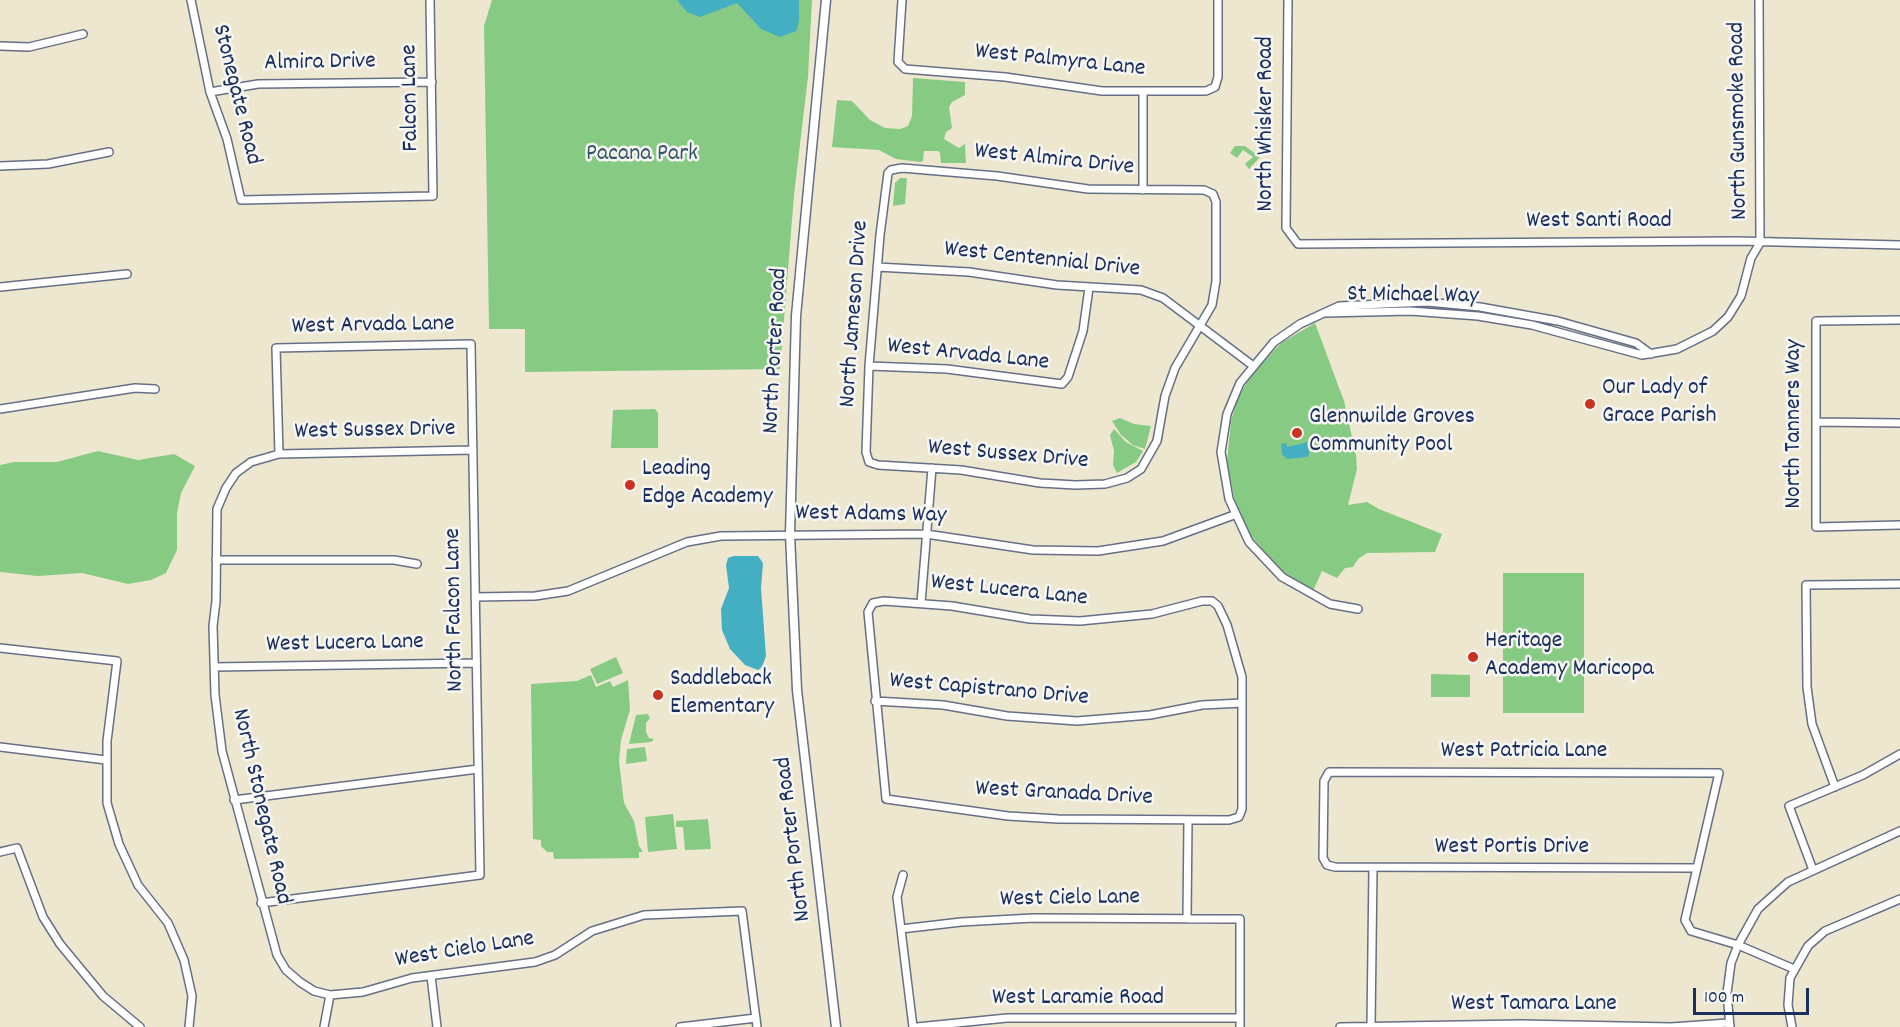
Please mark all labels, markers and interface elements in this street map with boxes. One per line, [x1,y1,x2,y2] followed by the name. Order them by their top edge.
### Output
[204,22,266,168] street label: Stonegate Road
[1724,22,1756,220] street label: North Gunsmoke Road
[1254,36,1282,212] street label: North Whisker Road
[973,39,1147,85] street label: West Palmyra Lane
[397,44,427,152] street label: Falcon Lane
[264,49,376,79] street label: Almira Drive
[973,138,1135,184] street label: West Almira Drive
[586,142,698,170] park label: Pacana Park
[1526,209,1672,237] street label: West Santi Road
[835,220,877,408] street label: North Jameson Drive
[943,236,1141,286] street label: West Centennial Drive
[758,267,796,435] street label: North Porter Road
[1347,281,1479,313] street label: St Michael Way
[291,311,455,343] street label: West Arvada Lane
[886,333,1050,379] street label: West Arvada Lane
[1782,339,1810,509] street label: North Tanners Way
[1602,376,1717,432] place label: Our Lady of Grace Parish
[1583,397,1597,411] marker: Our Lady of Grace Parish
[1309,405,1475,461] place label: Glennwilde Groves Community Pool
[294,416,456,448] street label: West Sussex Drive
[1290,426,1304,440] marker: Glennwilde Groves Community Pool
[926,435,1090,477] street label: West Sussex Drive
[642,457,773,513] place label: Leading Edge Academy
[623,478,637,492] marker: Leading Edge Academy
[795,500,947,532] street label: West Adams Way
[440,528,472,692] street label: North Falcon Lane
[929,569,1089,615] street label: West Lucera Lane
[266,629,424,661] street label: West Lucera Lane
[1485,629,1654,685] place label: Heritage Academy Maricopa
[1466,650,1480,664] marker: Heritage Academy Maricopa
[670,667,774,723] place label: Saddleback Elementary
[888,668,1090,714] street label: West Capistrano Drive
[651,688,665,702] marker: Saddleback Elementary
[223,706,297,908] street label: North Stonegate Road
[1441,739,1607,767] street label: West Patricia Lane
[771,755,819,923] street label: North Porter Road
[975,776,1153,814] street label: West Granada Drive
[1435,835,1589,863] street label: West Portis Drive
[1000,884,1140,916] street label: West Cielo Lane
[394,926,536,976] street label: West Cielo Lane
[1696,976,1812,1014] scale bar
[992,986,1164,1014] street label: West Laramie Road
[1704,986,1744,1011] text: 100 m
[1451,992,1617,1020] street label: West Tamara Lane

